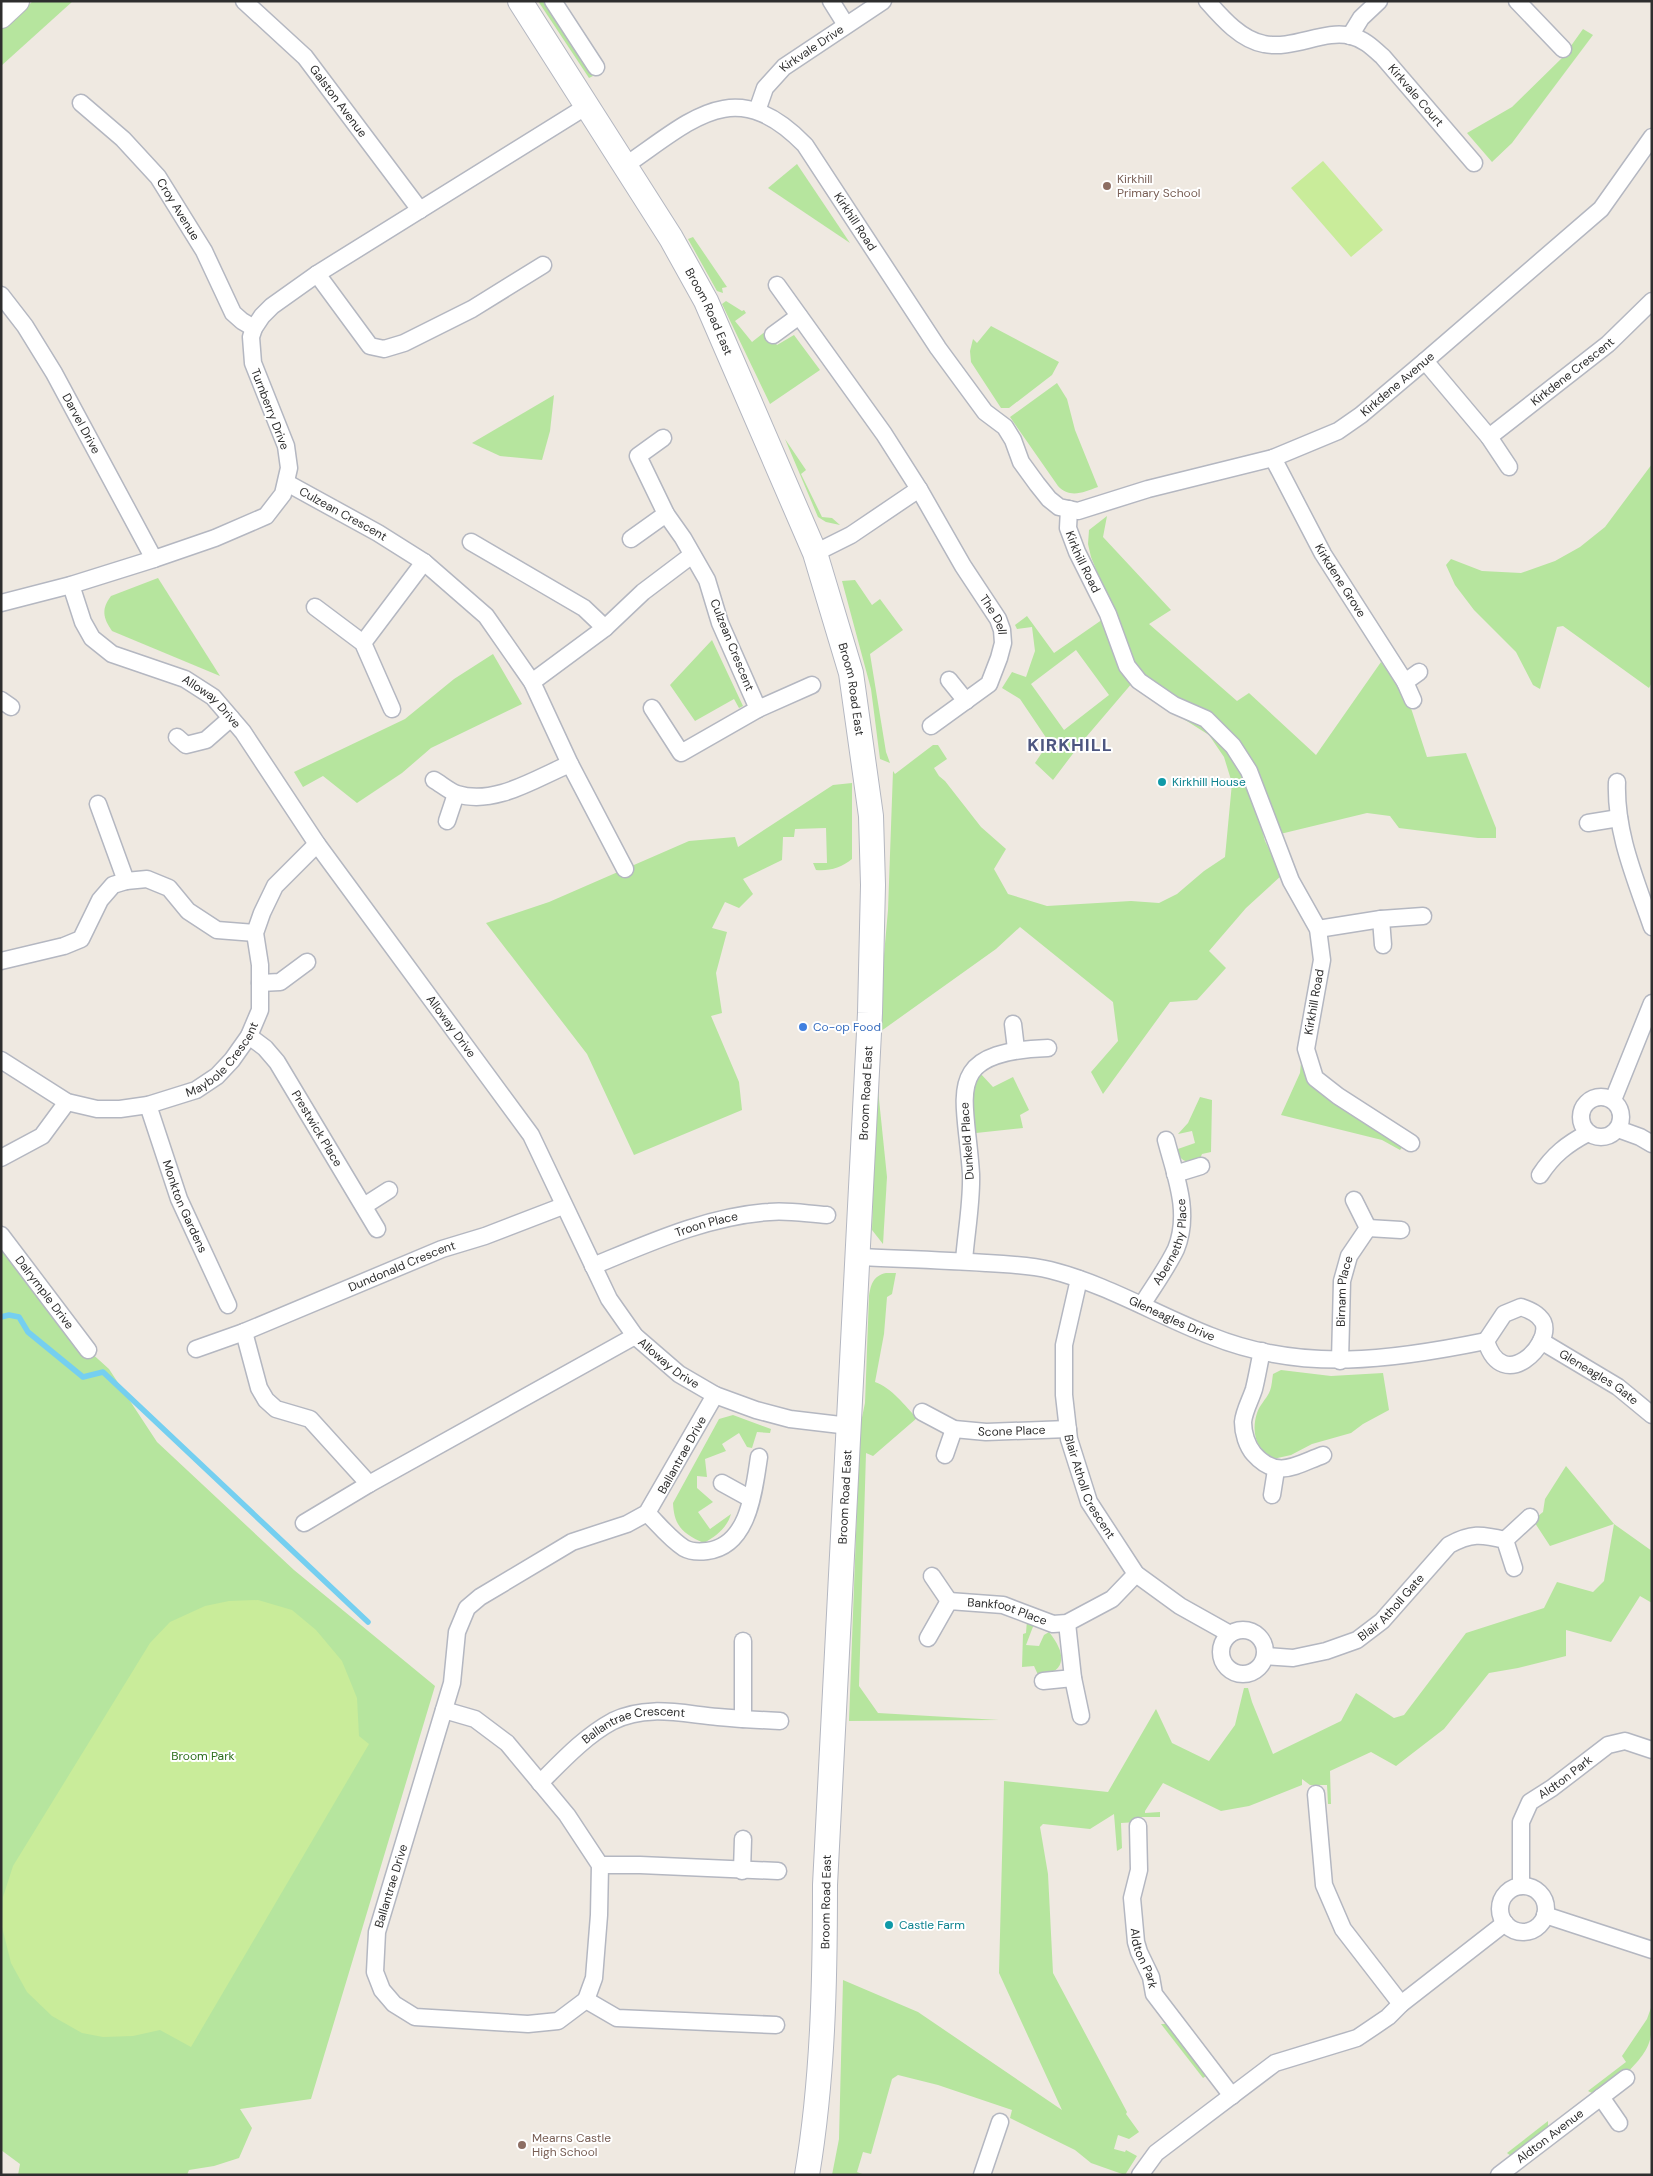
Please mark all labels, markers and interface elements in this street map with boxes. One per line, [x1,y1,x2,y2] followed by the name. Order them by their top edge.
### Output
[776,21,847,75] street label: Kirkvale Drive
[1385,61,1447,130] street label: Kirkvale Court
[306,62,371,141] street label: Galston Avenue
[1117,171,1200,201] place label: Kirkhill Primary School
[153,175,203,243] street label: Croy Avenue
[1101,180,1113,192] marker: Kirkhill Primary School
[830,189,880,254] street label: Kirkhill Road
[681,265,737,358] street label: Broom Road East
[1527,334,1618,410] street label: Kirkdene Crescent
[1357,348,1438,420] street label: Kirkdene Avenue
[247,366,293,452] street label: Turnberry Drive
[58,391,104,457] street label: Darvel Drive
[296,483,390,545] street label: Culzean Crescent
[1062,529,1104,596] street label: Kirkhill Road
[1311,541,1370,621] street label: Kirkdene Grove
[976,591,1010,635] street label: The Dell
[706,597,758,694] street label: Culzean Crescent
[834,641,868,737] street label: Broom Road East
[179,671,244,732] street label: Alloway Drive
[1027,733,1113,757] district label: KIRKHILL
[1172,774,1246,790] place label: Kirkhill House
[1156,776,1168,788] marker: Kirkhill House
[1300,968,1328,1036] street label: Kirkhill Road
[423,992,480,1061] street label: Alloway Drive
[184,1019,262,1101] street label: Maybole Crescent
[813,1019,881,1035] place label: Co-op Food
[797,1021,809,1033] marker: Co-op Food
[856,1045,876,1141] street label: Broom Road East
[288,1087,346,1170] street label: Prestwick Place
[956,1102,978,1180] street label: Dunkeld Place
[159,1158,211,1256] street label: Monkton Gardens
[1149,1197,1190,1288] street label: Abernethy Place
[673,1208,739,1241] street label: Troon Place
[346,1237,458,1295] street label: Dundonald Crescent
[12,1252,77,1332] street label: Dalrymple Drive
[1333,1254,1357,1327] street label: Birnam Place
[1126,1292,1217,1345] street label: Gleneagles Drive
[635,1334,702,1392] street label: Alloway Drive
[1556,1346,1642,1408] street label: Gleneagles Gate
[654,1413,710,1497] street label: Ballantrae Drive
[977,1422,1046,1440] street label: Scone Place
[1061,1434,1119,1542] street label: Blair Atholl Crescent
[835,1449,855,1545] street label: Broom Road East
[1355,1570,1428,1645] street label: Blair Atholl Gate
[967,1594,1049,1629] street label: Bankfoot Place
[579,1703,686,1747] street label: Ballantrae Crescent
[171,1748,235,1764] park label: Broom Park
[1535,1752,1596,1803] street label: Aldton Park
[371,1842,411,1930] street label: Ballantrae Drive
[817,1854,835,1949] street label: Broom Road East
[899,1917,965,1933] place label: Castle Farm
[883,1919,895,1931] marker: Castle Farm
[1127,1927,1161,1990] street label: Aldton Park
[1513,2105,1587,2167] street label: Aldton Avenue
[532,2130,611,2160] place label: Mearns Castle High School
[516,2139,528,2151] marker: Mearns Castle High School

